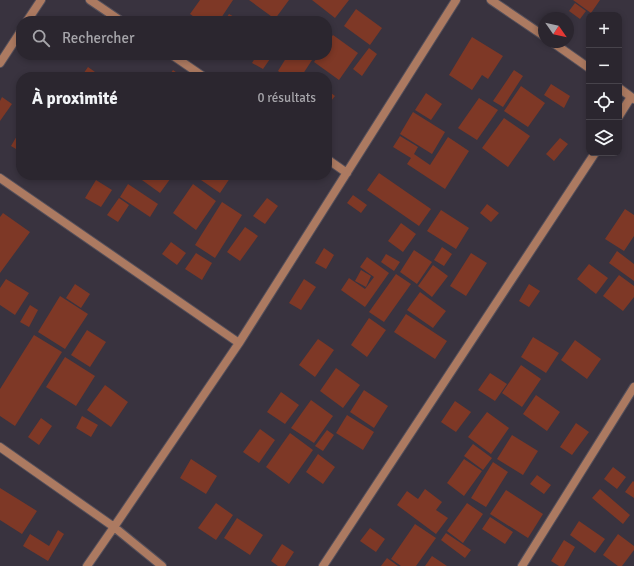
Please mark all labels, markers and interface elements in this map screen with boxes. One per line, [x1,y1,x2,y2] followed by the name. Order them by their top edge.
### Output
[538,12,574,48] north arrow
[586,12,622,156] map controls
[586,12,622,48] button: +
[16,16,332,60] search box
[30,27,52,49] icon: search
[62,29,135,47] text: Rechercher
[586,48,622,84] button: −
[586,84,622,120] button: locate
[32,88,118,109] text: À proximité
[257,90,316,106] text: 0 résultats
[586,120,622,156] button: layers

